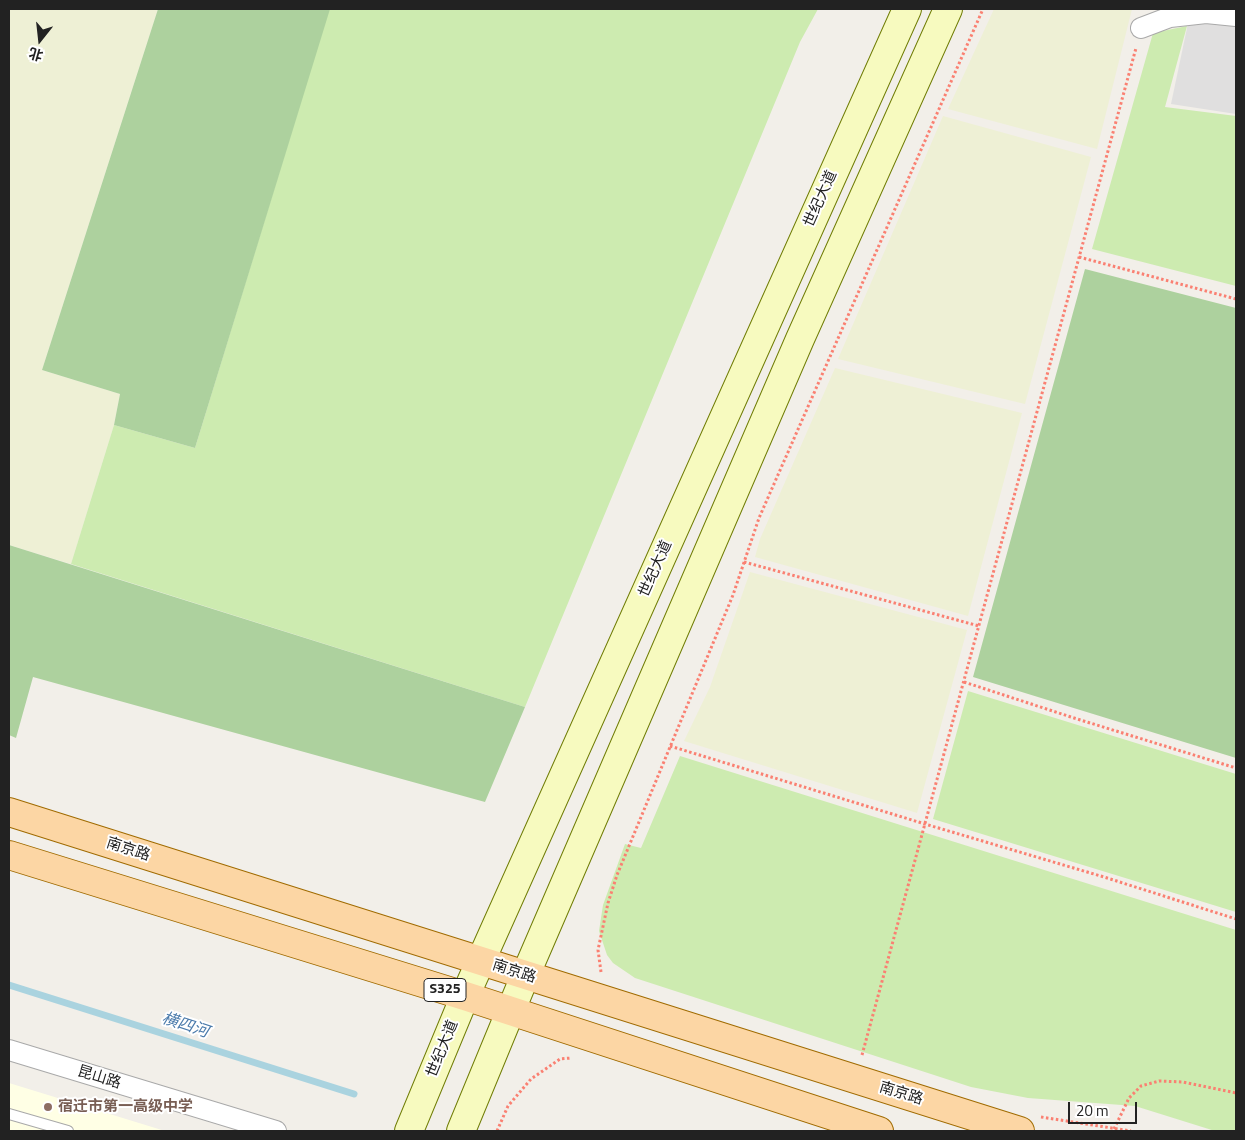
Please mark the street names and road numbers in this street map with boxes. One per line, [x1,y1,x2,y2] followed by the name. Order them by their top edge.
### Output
[801,168,841,230] street label: 世纪大道
[636,538,676,600] street label: 世纪大道
[104,834,152,866] street label: 南京路
[490,956,538,988] street label: 南京路
[424,978,466,1002] road number: S325
[423,1018,463,1080] street label: 世纪大道
[75,1063,123,1093] street label: 昆山路
[877,1079,925,1109] street label: 南京路

